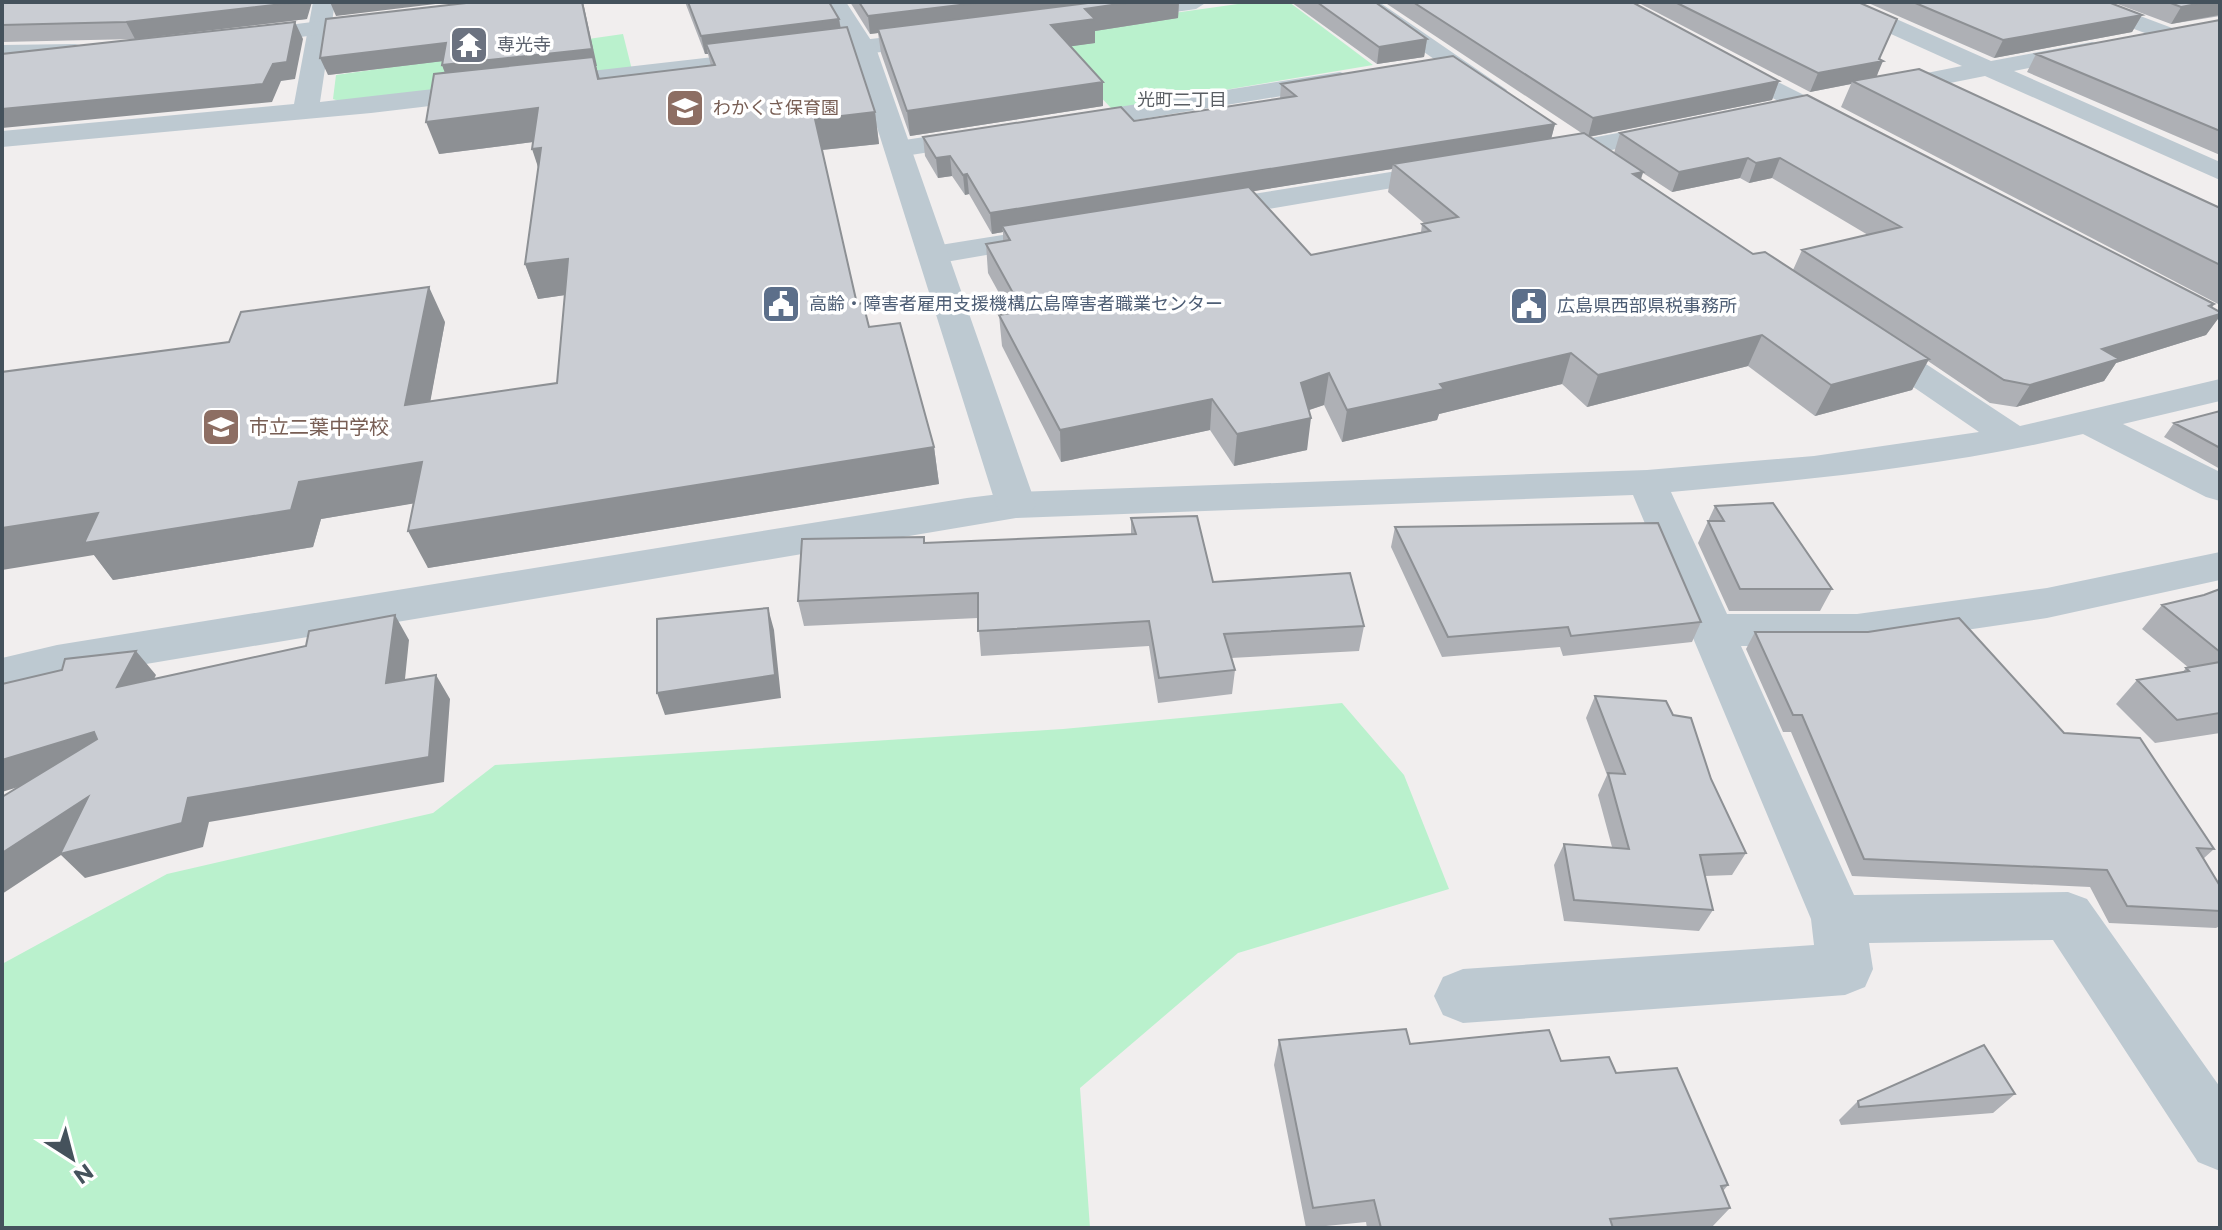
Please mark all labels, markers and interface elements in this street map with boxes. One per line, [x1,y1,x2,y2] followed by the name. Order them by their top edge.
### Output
[448,24,490,66] temple icon: 専光寺
[497,34,551,56] place label: 専光寺
[664,87,706,129] school or university icon: わかくさ保育園
[1137,89,1227,111] district label: 光町二丁目
[713,97,839,119] place label: わかくさ保育園
[760,283,802,325] public building icon: 高齢・障害者雇用支援機構広島障害者職業センター
[1508,285,1550,327] public building icon: 広島県西部県税事務所
[809,293,1223,315] place label: 高齢・障害者雇用支援機構広島障害者職業センター
[1557,295,1737,317] place label: 広島県西部県税事務所
[200,406,242,448] school or university icon: 市立二葉中学校
[249,415,389,439] place label: 市立二葉中学校
[32,1118,112,1198] north arrow
[68,1158,99,1190] text: N

